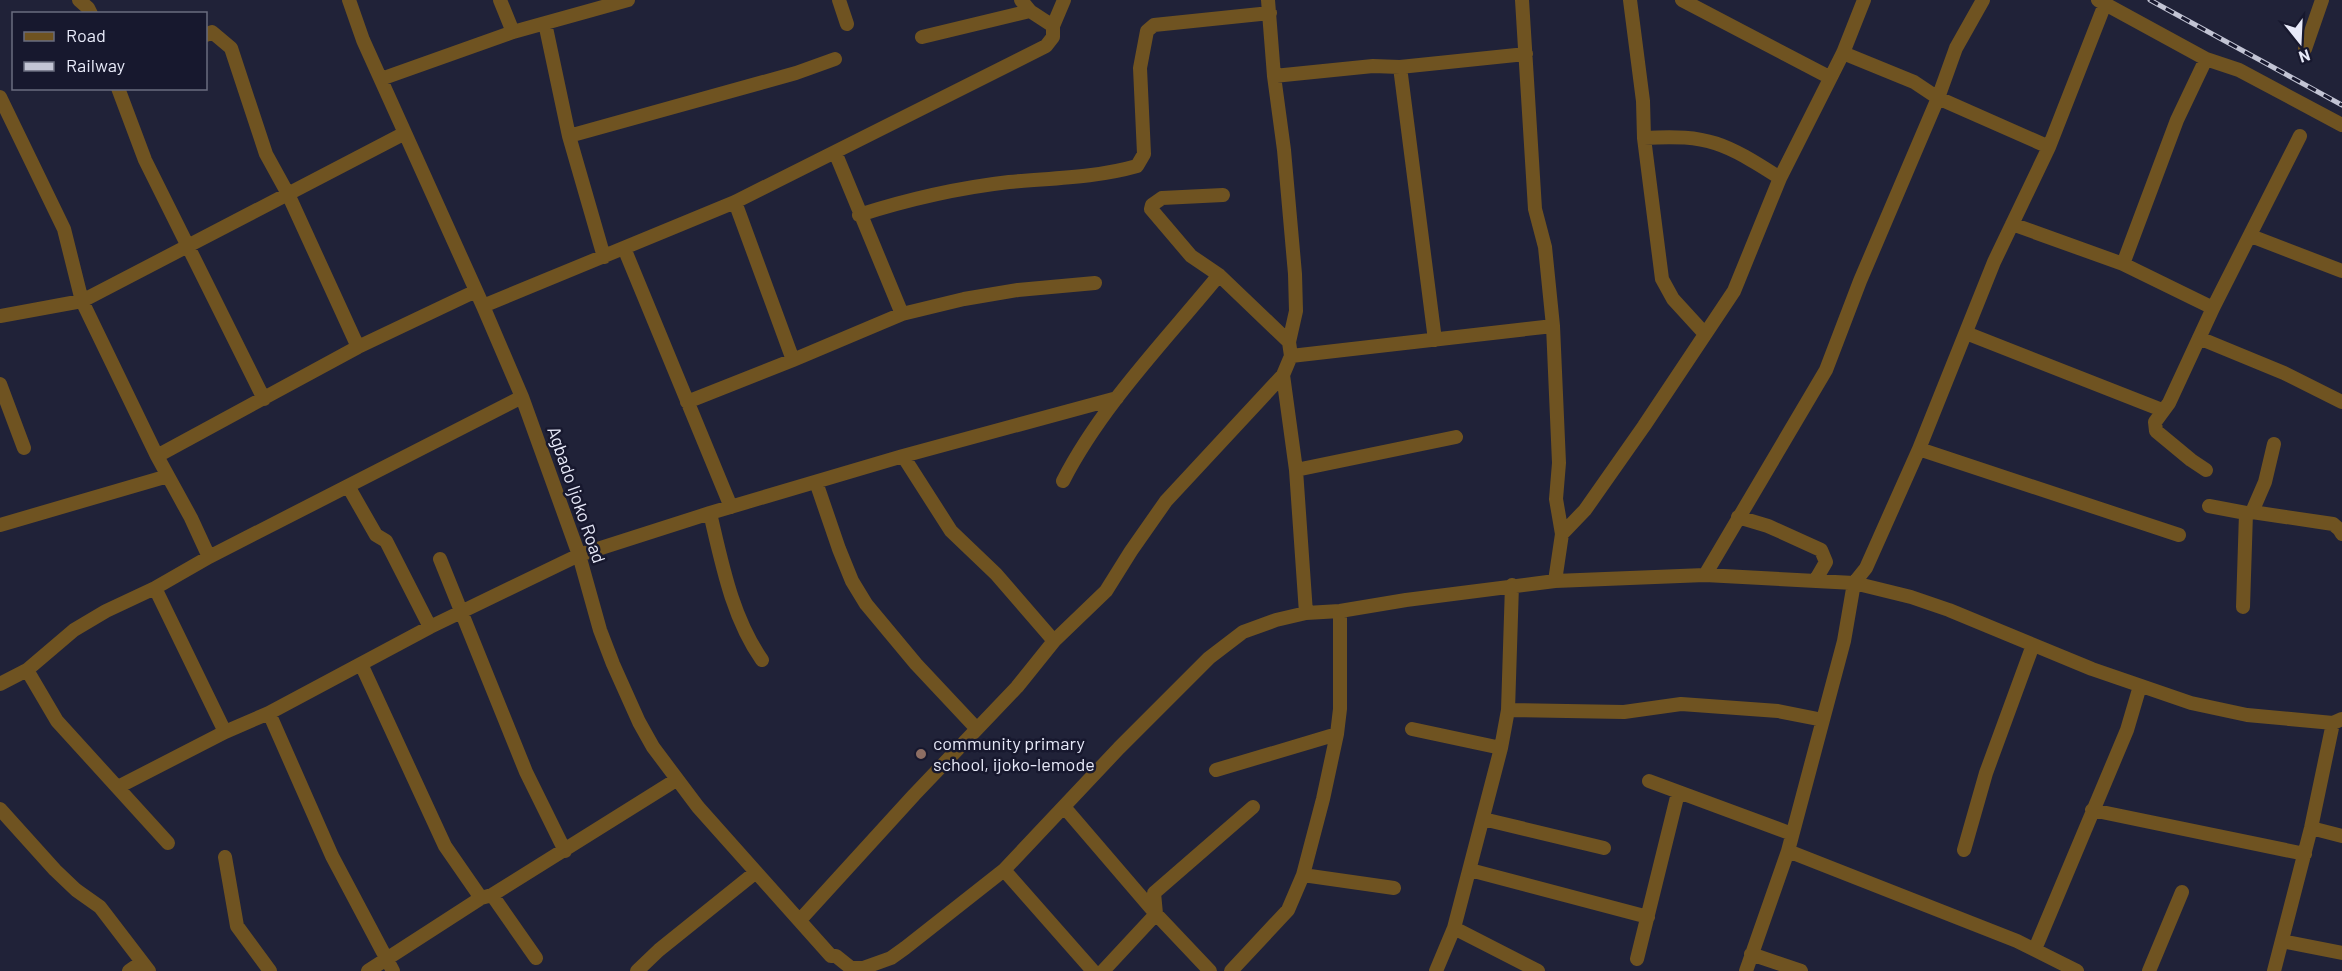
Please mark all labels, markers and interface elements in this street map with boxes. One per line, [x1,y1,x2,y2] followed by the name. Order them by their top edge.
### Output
[12,12,207,90] legend
[2270,12,2330,72] north arrow
[66,24,106,46] text: Road
[2297,46,2313,67] text: N
[66,54,125,76] text: Railway
[543,423,611,566] street label: Agbado Ijoko Road
[933,732,1095,775] place label: community primary school, ijoko-lemode
[914,747,928,761] marker: community primary school, ijoko-lemode

